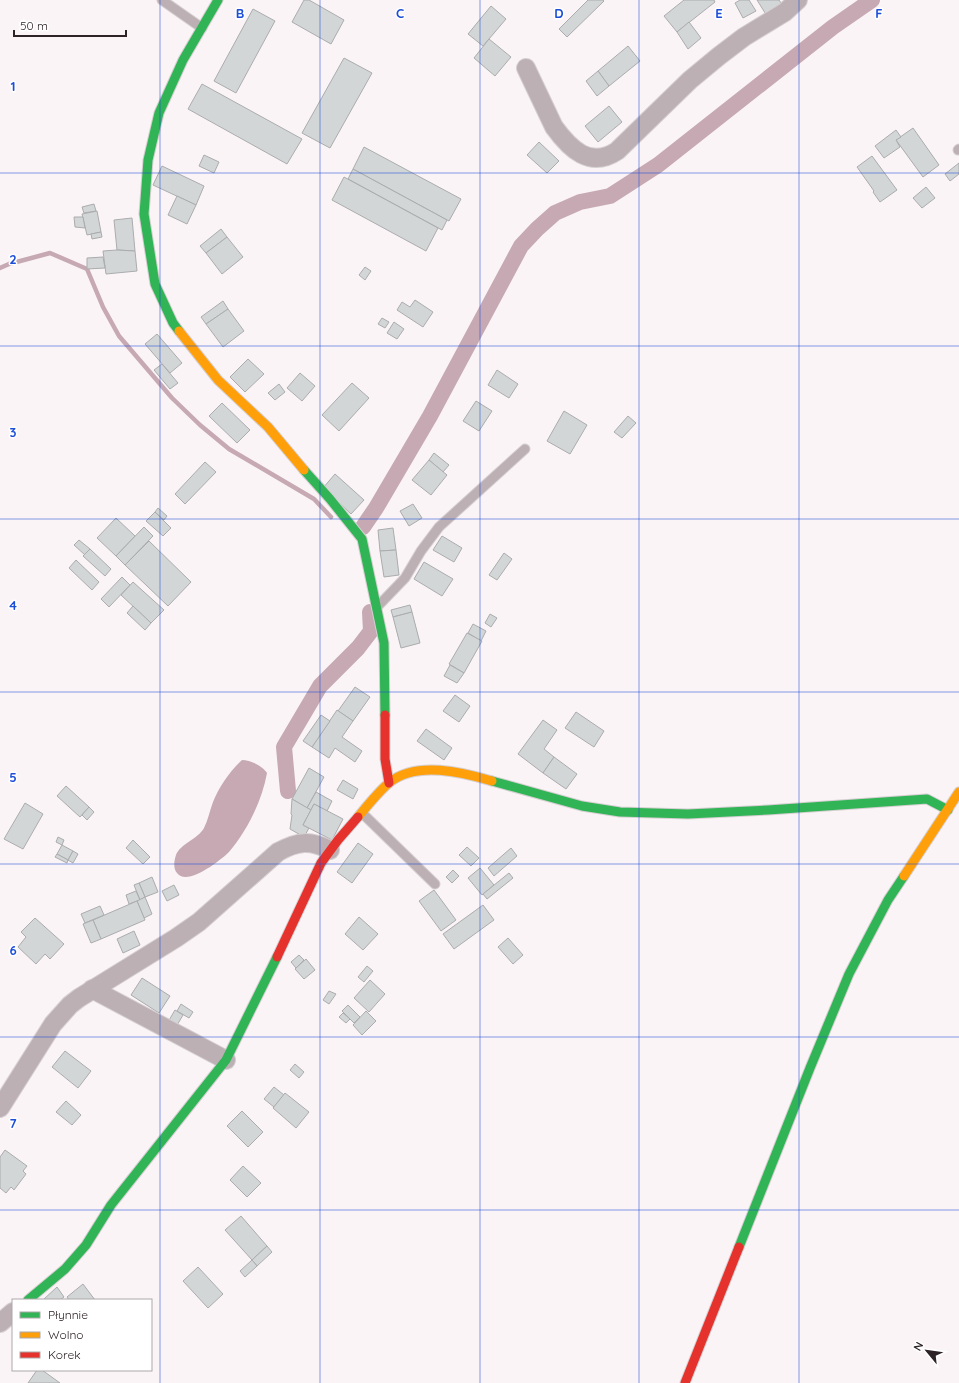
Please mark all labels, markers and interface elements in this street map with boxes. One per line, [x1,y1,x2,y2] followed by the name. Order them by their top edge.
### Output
[236,5,244,21] text: B
[396,5,404,21] text: C
[554,5,564,21] text: D
[715,5,723,21] text: E
[875,5,883,21] text: F
[14,12,126,38] scale bar
[20,18,48,33] text: 50 m
[10,78,16,94] text: 1
[9,251,17,267] text: 2
[10,424,17,440] text: 3
[9,597,17,613] text: 4
[9,769,17,785] text: 5
[9,942,17,958] text: 6
[9,1115,17,1131] text: 7
[12,1299,152,1371] legend
[48,1307,88,1322] text: Płynnie
[48,1327,84,1342] text: Wolno
[907,1331,947,1371] north arrow
[910,1339,926,1353] text: N
[48,1347,81,1362] text: Korek

